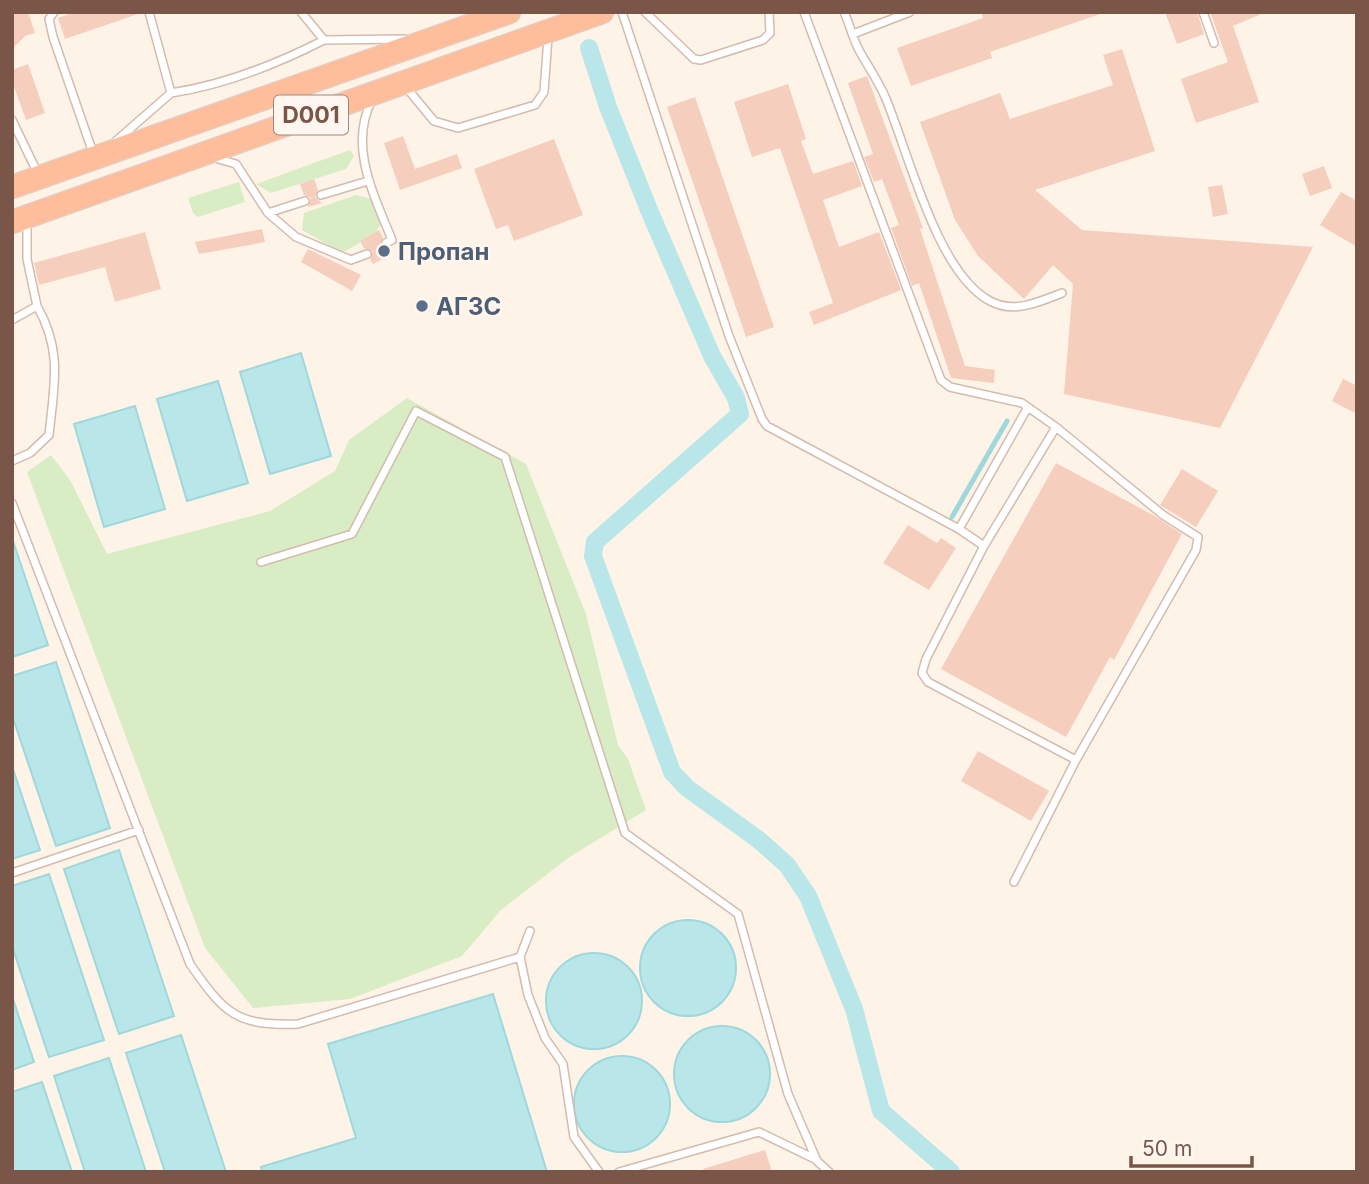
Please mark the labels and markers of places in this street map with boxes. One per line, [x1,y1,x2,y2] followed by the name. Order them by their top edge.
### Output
[398,237,489,266] place label: Пропан
[376,243,392,259] marker: Пропан
[436,292,501,321] place label: АГЗС
[414,298,430,314] marker: АГЗС

